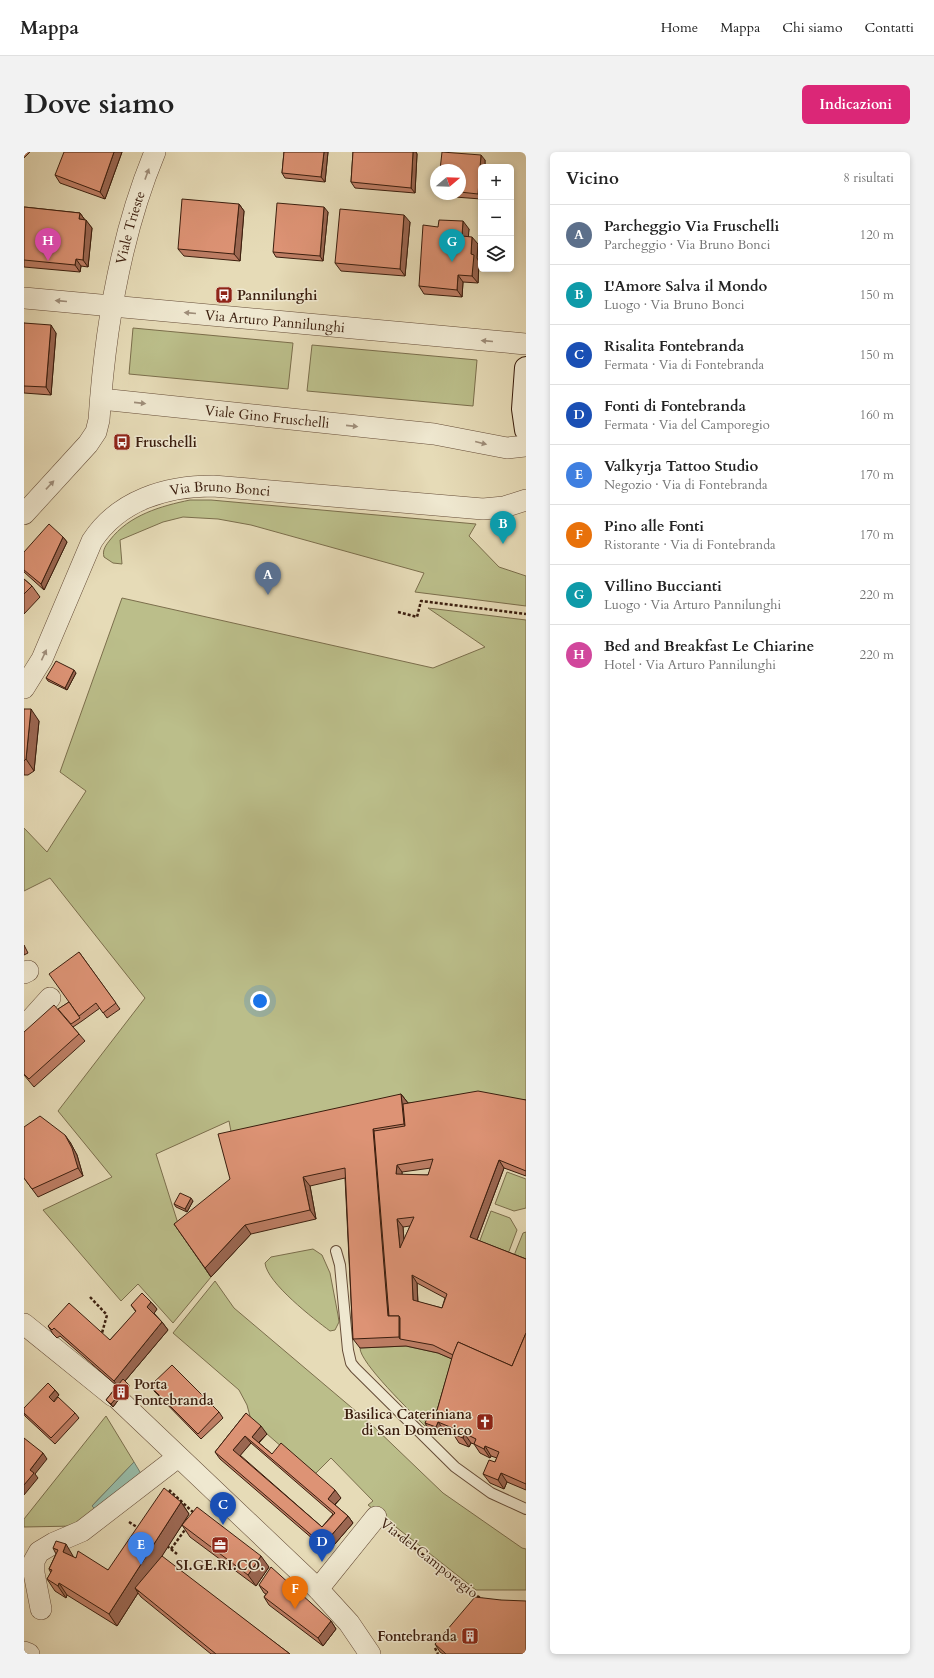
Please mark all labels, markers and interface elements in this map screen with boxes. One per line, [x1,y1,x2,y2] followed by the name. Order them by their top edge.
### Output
[20,15,79,41] text: Mappa
[661,18,698,37] text: Home
[720,18,760,37] text: Mappa
[782,18,843,37] text: Chi siamo
[865,18,914,37] text: Contatti
[24,85,174,123] text: Dove siamo
[802,85,910,124] button: Indicazioni
[430,164,466,200] north arrow
[478,164,514,272] map controls
[478,164,514,200] button: +
[144,167,150,179] one-way arrow
[566,167,619,190] text: Vicino
[843,169,894,187] text: 8 risultati
[111,188,149,266] street label: Viale Trieste
[478,200,514,236] button: −
[604,216,779,236] text: Parcheggio Via Fruschelli
[574,226,584,244] text: A
[860,226,894,244] text: 120 m
[35,228,61,261] pin: H
[439,229,465,262] pin: G
[478,236,514,272] button: layers
[604,236,770,254] text: Parcheggio · Via Bruno Bonci
[604,276,767,296] text: L'Amore Salva il Mondo
[214,285,234,305] bus stop icon: Pannilunghi
[237,286,318,305] place label: Pannilunghi
[574,286,584,304] text: B
[860,286,894,304] text: 150 m
[604,296,744,314] text: Luogo · Via Bruno Bonci
[55,298,67,305] one-way arrow
[204,305,346,337] street label: Via Arturo Pannilunghi
[184,310,196,317] one-way arrow
[604,336,744,356] text: Risalita Fontebranda
[481,337,493,344] one-way arrow
[574,346,584,364] text: C
[860,346,894,364] text: 150 m
[604,356,764,374] text: Fermata · Via di Fontebranda
[604,396,746,416] text: Fonti di Fontebranda
[133,400,146,406] one-way arrow
[204,400,330,432] street label: Viale Gino Fruschelli
[573,406,585,424] text: D
[860,406,894,424] text: 160 m
[604,416,770,434] text: Fermata · Via del Camporegio
[346,422,358,429] one-way arrow
[112,432,132,452] bus stop icon: Fruschelli
[135,433,198,452] place label: Fruschelli
[475,440,487,446] one-way arrow
[604,456,758,476] text: Valkyrja Tattoo Studio
[575,466,583,484] text: E
[860,466,894,484] text: 170 m
[168,476,271,500] street label: Via Bruno Bonci
[604,476,768,494] text: Negozio · Via di Fontebranda
[46,480,55,490] one-way arrow
[490,511,516,544] pin: B
[604,516,704,536] text: Pino alle Fonti
[575,526,583,544] text: F
[860,526,894,544] text: 170 m
[604,536,776,554] text: Ristorante · Via di Fontebranda
[255,562,281,595] pin: A
[604,576,722,596] text: Villino Buccianti
[574,586,584,604] text: G
[860,586,894,604] text: 220 m
[604,596,781,614] text: Luogo · Via Arturo Pannilunghi
[604,636,814,656] text: Bed and Breakfast Le Chiarine
[573,646,585,664] text: H
[860,646,894,664] text: 220 m
[41,649,47,660] one-way arrow
[604,656,776,674] text: Hotel · Via Arturo Pannilunghi
[250,991,270,1011] your location
[134,1375,214,1410] place label: Porta Fontebranda
[111,1382,131,1402] building icon: Porta Fontebranda
[344,1405,472,1440] place label: Basilica Cateriniana di San Domenico
[475,1412,495,1432] church icon: Basilica Cateriniana di San Domenico
[210,1492,236,1525] pin: C
[376,1514,482,1603] street label: Via del Camporegio
[309,1529,335,1562] pin: D
[128,1532,154,1565] pin: E
[210,1535,230,1555] office icon: SI.GE.RI.CO.
[176,1556,264,1575] place label: SI.GE.RI.CO.
[282,1576,308,1609] pin: F
[460,1626,480,1646] building icon: Fontebranda
[377,1627,457,1646] place label: Fontebranda

